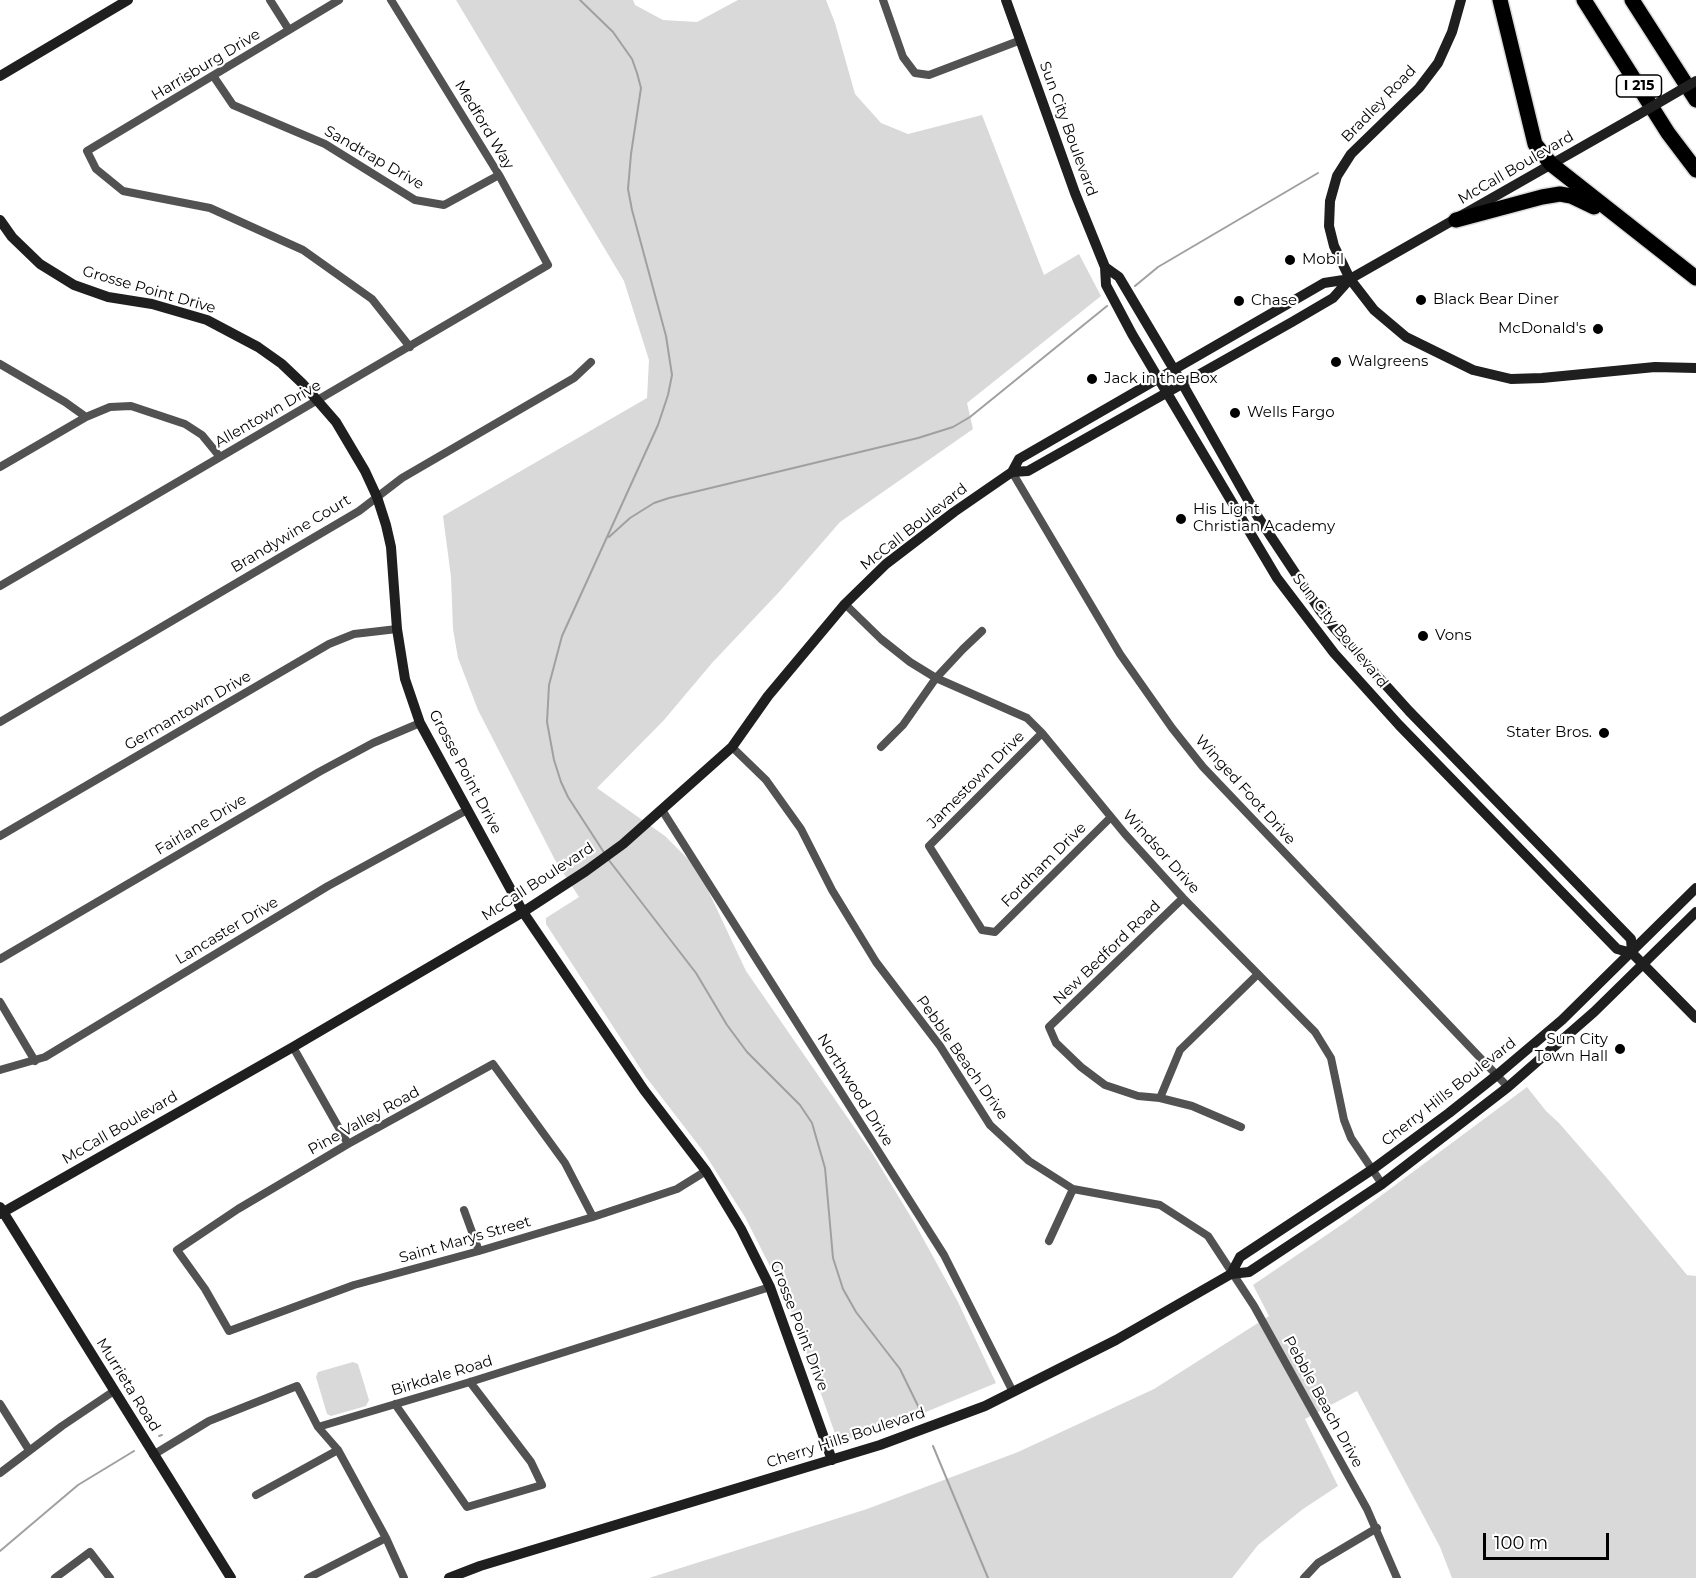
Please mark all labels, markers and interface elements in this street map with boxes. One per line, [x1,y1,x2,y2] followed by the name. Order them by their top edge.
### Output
[148,25,264,105] street label: Harrisburg Drive
[1035,59,1101,199] street label: Sun City Boulevard
[1338,62,1420,146] street label: Bradley Road
[1616,75,1662,97] road number: I 215
[450,77,518,173] street label: Medford Way
[321,122,427,194] street label: Sandtrap Drive
[1455,128,1577,208] street label: McCall Boulevard
[1302,251,1344,269] place label: Mobil
[1283,253,1297,267] marker: Mobil
[80,262,218,318] street label: Grosse Point Drive
[1433,291,1559,309] place label: Black Bear Diner
[1251,292,1297,310] place label: Chase
[1414,293,1428,307] marker: Black Bear Diner
[1232,294,1246,308] marker: Chase
[1498,320,1586,338] place label: McDonald's
[1591,322,1605,336] marker: McDonald's
[1348,353,1428,371] place label: Walgreens
[1329,355,1343,369] marker: Walgreens
[1104,370,1217,388] place label: Jack in the Box
[1085,372,1099,386] marker: Jack in the Box
[212,376,324,452] street label: Allentown Drive
[1247,404,1335,422] place label: Wells Fargo
[1228,406,1242,420] marker: Wells Fargo
[857,480,971,574] street label: McCall Boulevard
[228,491,354,577] street label: Brandywine Court
[1193,501,1335,536] place label: His Light Christian Academy
[1174,512,1188,526] marker: His Light Christian Academy
[1288,570,1392,692] street label: Sun City Boulevard
[1435,627,1472,645] place label: Vons
[1416,629,1430,643] marker: Vons
[122,667,254,755] street label: Germantown Drive
[425,707,505,837] street label: Grosse Point Drive
[1506,724,1592,742] place label: Stater Bros.
[1597,726,1611,740] marker: Stater Bros.
[924,728,1028,832] street label: Jamestown Drive
[1191,731,1299,849] street label: Winged Foot Drive
[152,791,250,859] street label: Fairlane Drive
[1119,806,1203,898] street label: Windsor Drive
[998,819,1090,911] street label: Fordham Drive
[478,839,598,925] street label: McCall Boulevard
[172,893,282,969] street label: Lancaster Drive
[1050,897,1164,1009] street label: New Bedford Road
[912,992,1012,1124] street label: Pebble Beach Drive
[813,1030,897,1150] street label: Northwood Drive
[1535,1031,1608,1066] place label: Sun City Town Hall
[1378,1034,1520,1150] street label: Cherry Hills Boulevard
[1613,1042,1627,1056] marker: Sun City Town Hall
[305,1083,423,1159] street label: Pine Valley Road
[59,1088,181,1168] street label: McCall Boulevard
[397,1213,533,1267] street label: Saint Marys Street
[766,1258,832,1394] street label: Grosse Point Drive
[1279,1333,1367,1471] street label: Pebble Beach Drive
[92,1335,164,1435] street label: Murrieta Road
[389,1352,495,1400] street label: Birkdale Road
[764,1404,928,1472] street label: Cherry Hills Boulevard
[1486,1521,1612,1559] scale bar
[1494,1532,1548,1554] text: 100 m

